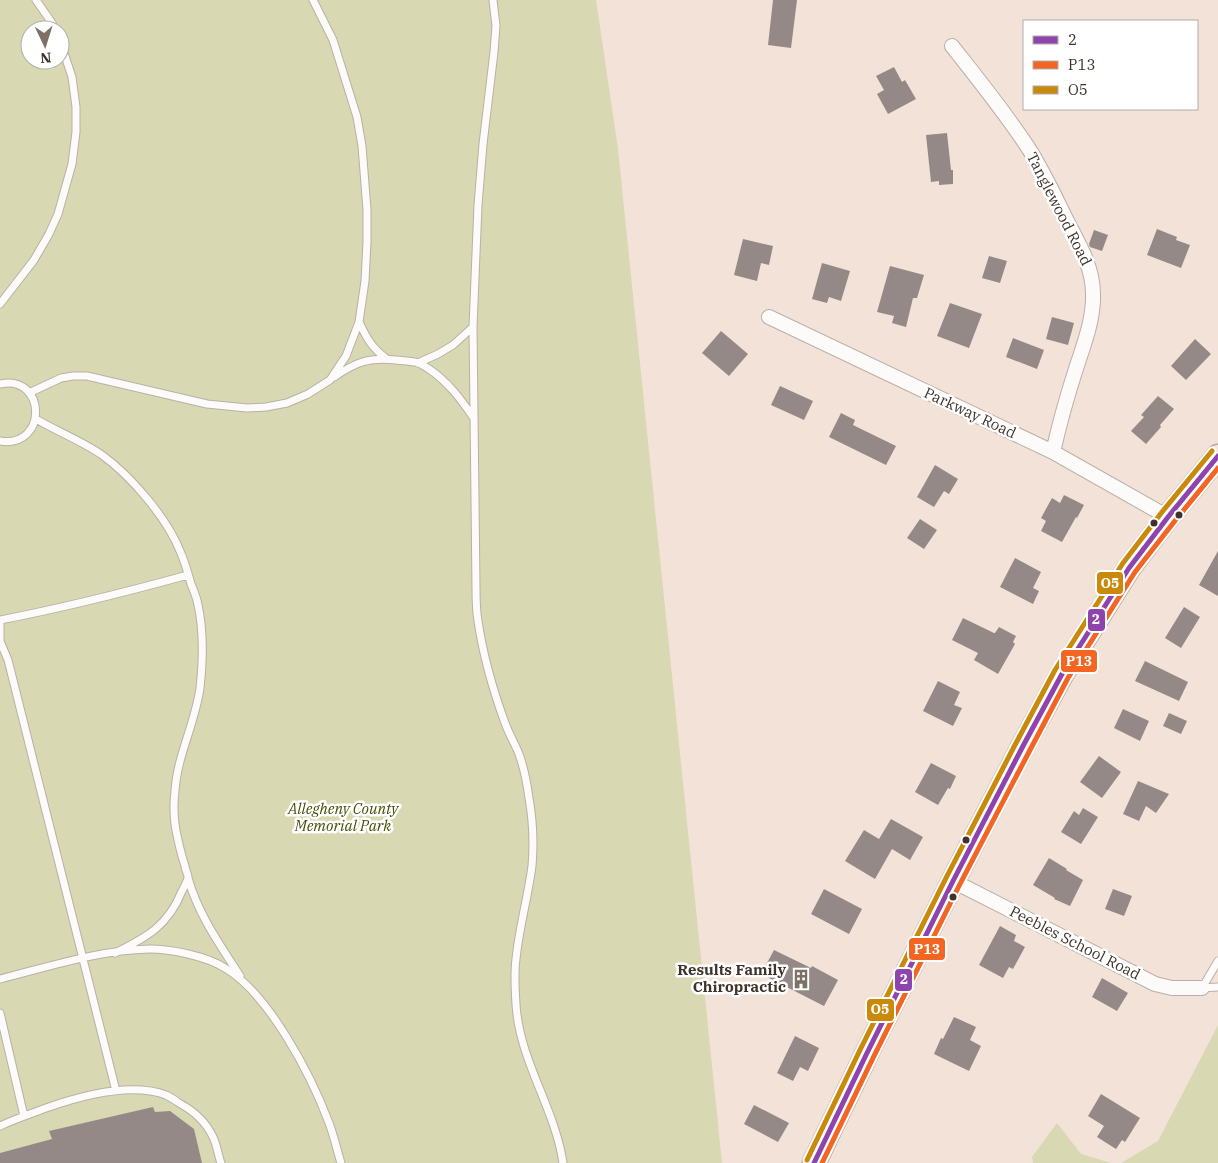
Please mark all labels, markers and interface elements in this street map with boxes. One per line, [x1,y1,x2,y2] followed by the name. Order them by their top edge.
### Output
[20,20,70,70] north arrow
[1023,20,1198,110] legend
[1068,30,1077,49] text: 2
[40,49,52,67] text: N
[1068,55,1095,74] text: P13
[1068,80,1088,99] text: O5
[1023,149,1096,269] street label: Tanglewood Road
[921,383,1019,442] street label: Parkway Road
[1174,510,1184,520] unlabelled marker
[1149,518,1159,528] unlabelled marker
[1096,571,1124,595] line badge: O5
[1100,574,1120,592] text: O5
[1087,608,1106,632] line badge: 2
[1092,610,1100,628] text: 2
[1060,649,1098,673] line badge: P13
[1066,652,1092,670] text: P13
[287,799,399,835] park label: Allegheny County Memorial Park
[961,835,971,845] unlabelled marker
[948,892,958,902] unlabelled marker
[1007,901,1144,984] street label: Peebles School Road
[908,937,946,961] line badge: P13
[914,940,940,958] text: P13
[677,960,786,996] place label: Results Family Chiropractic
[790,968,812,990] building icon: Results Family Chiropractic
[894,968,913,992] line badge: 2
[900,970,908,988] text: 2
[866,998,895,1022] line badge: O5
[870,1000,890,1018] text: O5

